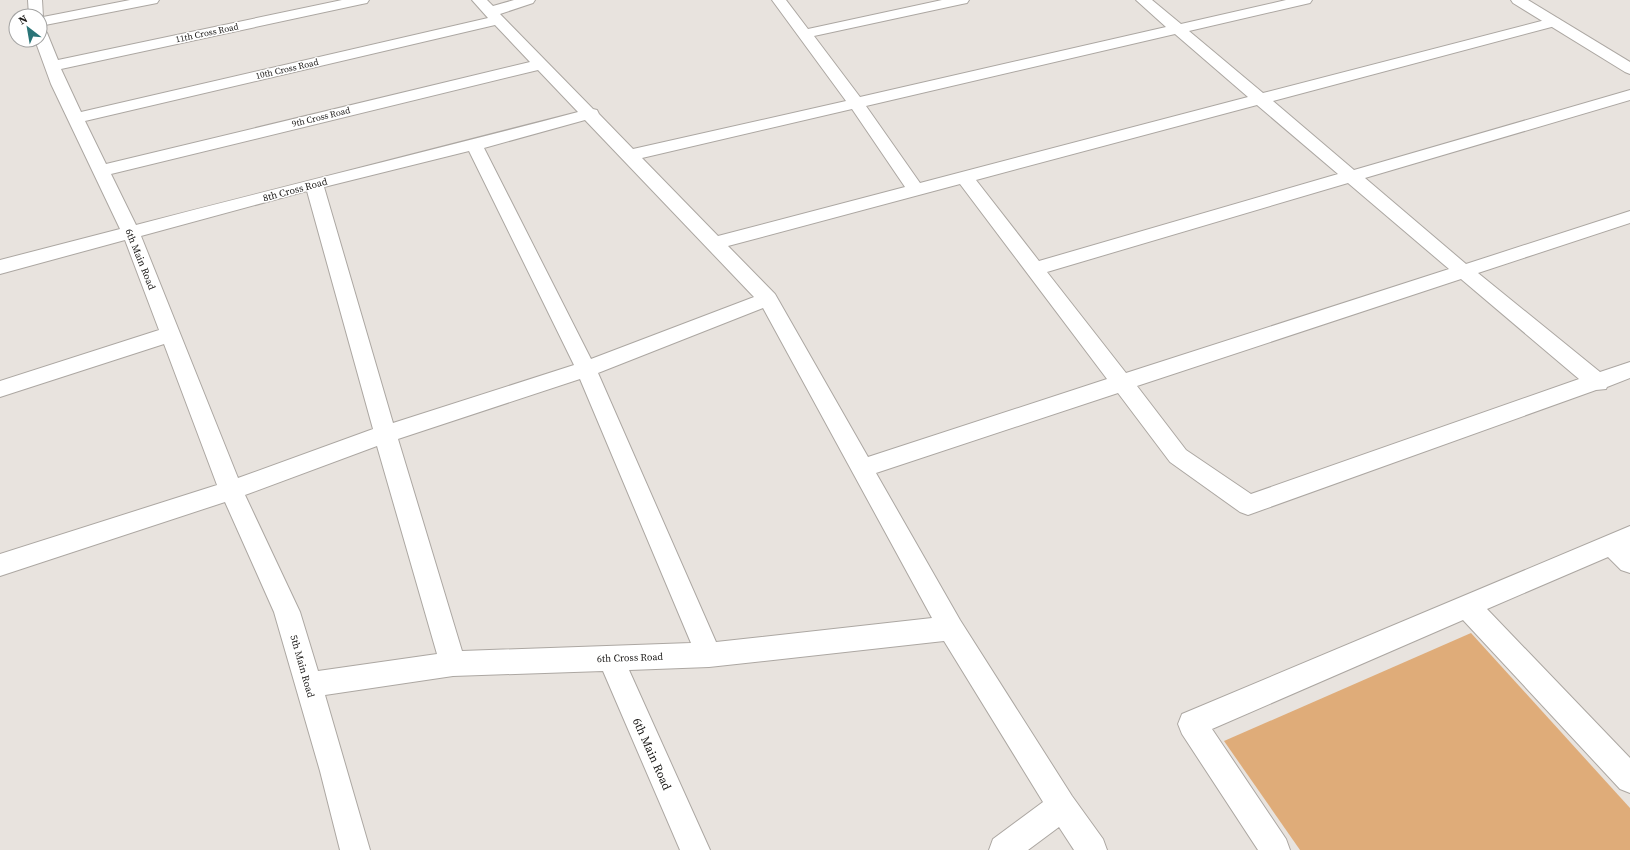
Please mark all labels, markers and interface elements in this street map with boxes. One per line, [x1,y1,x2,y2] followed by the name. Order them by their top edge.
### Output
[8,8,48,48] north arrow
[16,11,30,28] text: N
[174,20,240,46] street label: 11th Cross Road
[254,56,320,82] street label: 10th Cross Road
[291,104,351,130] street label: 9th Cross Road
[261,175,329,204] street label: 8th Cross Road
[122,227,159,292] street label: 6th Main Road
[287,633,318,699] street label: 5th Main Road
[597,650,664,665] street label: 6th Cross Road
[629,715,675,793] street label: 6th Main Road

